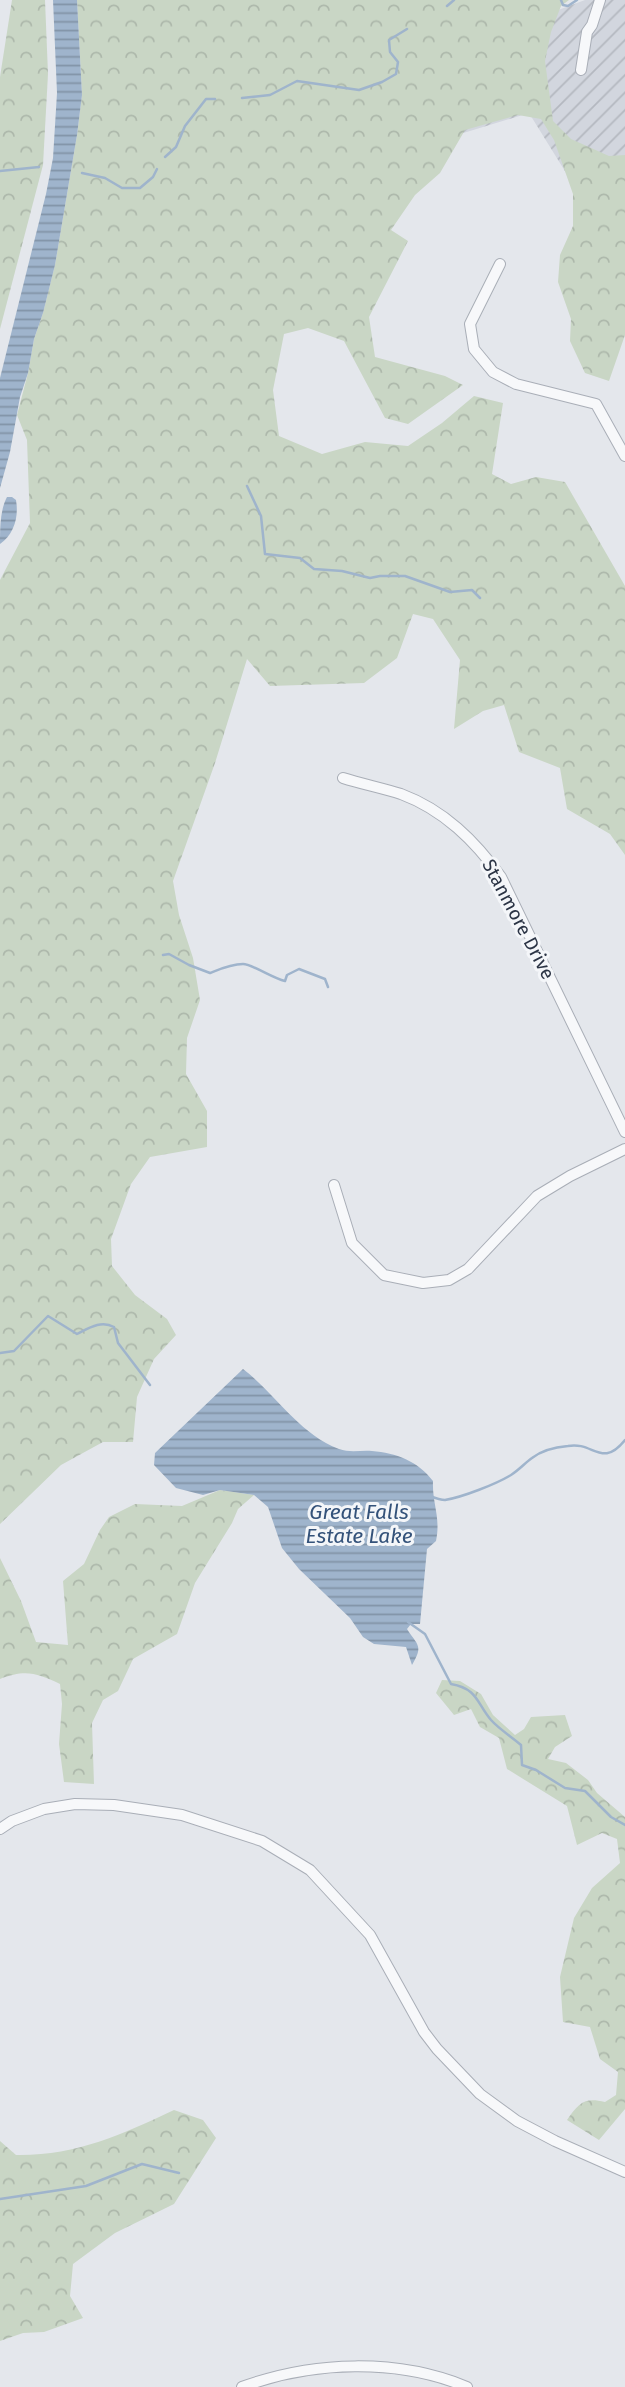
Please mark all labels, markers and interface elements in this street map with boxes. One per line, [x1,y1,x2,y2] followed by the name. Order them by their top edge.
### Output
[477,855,560,983] street label: Stanmore Drive
[305,1499,413,1549] water label: Great Falls Estate Lake

